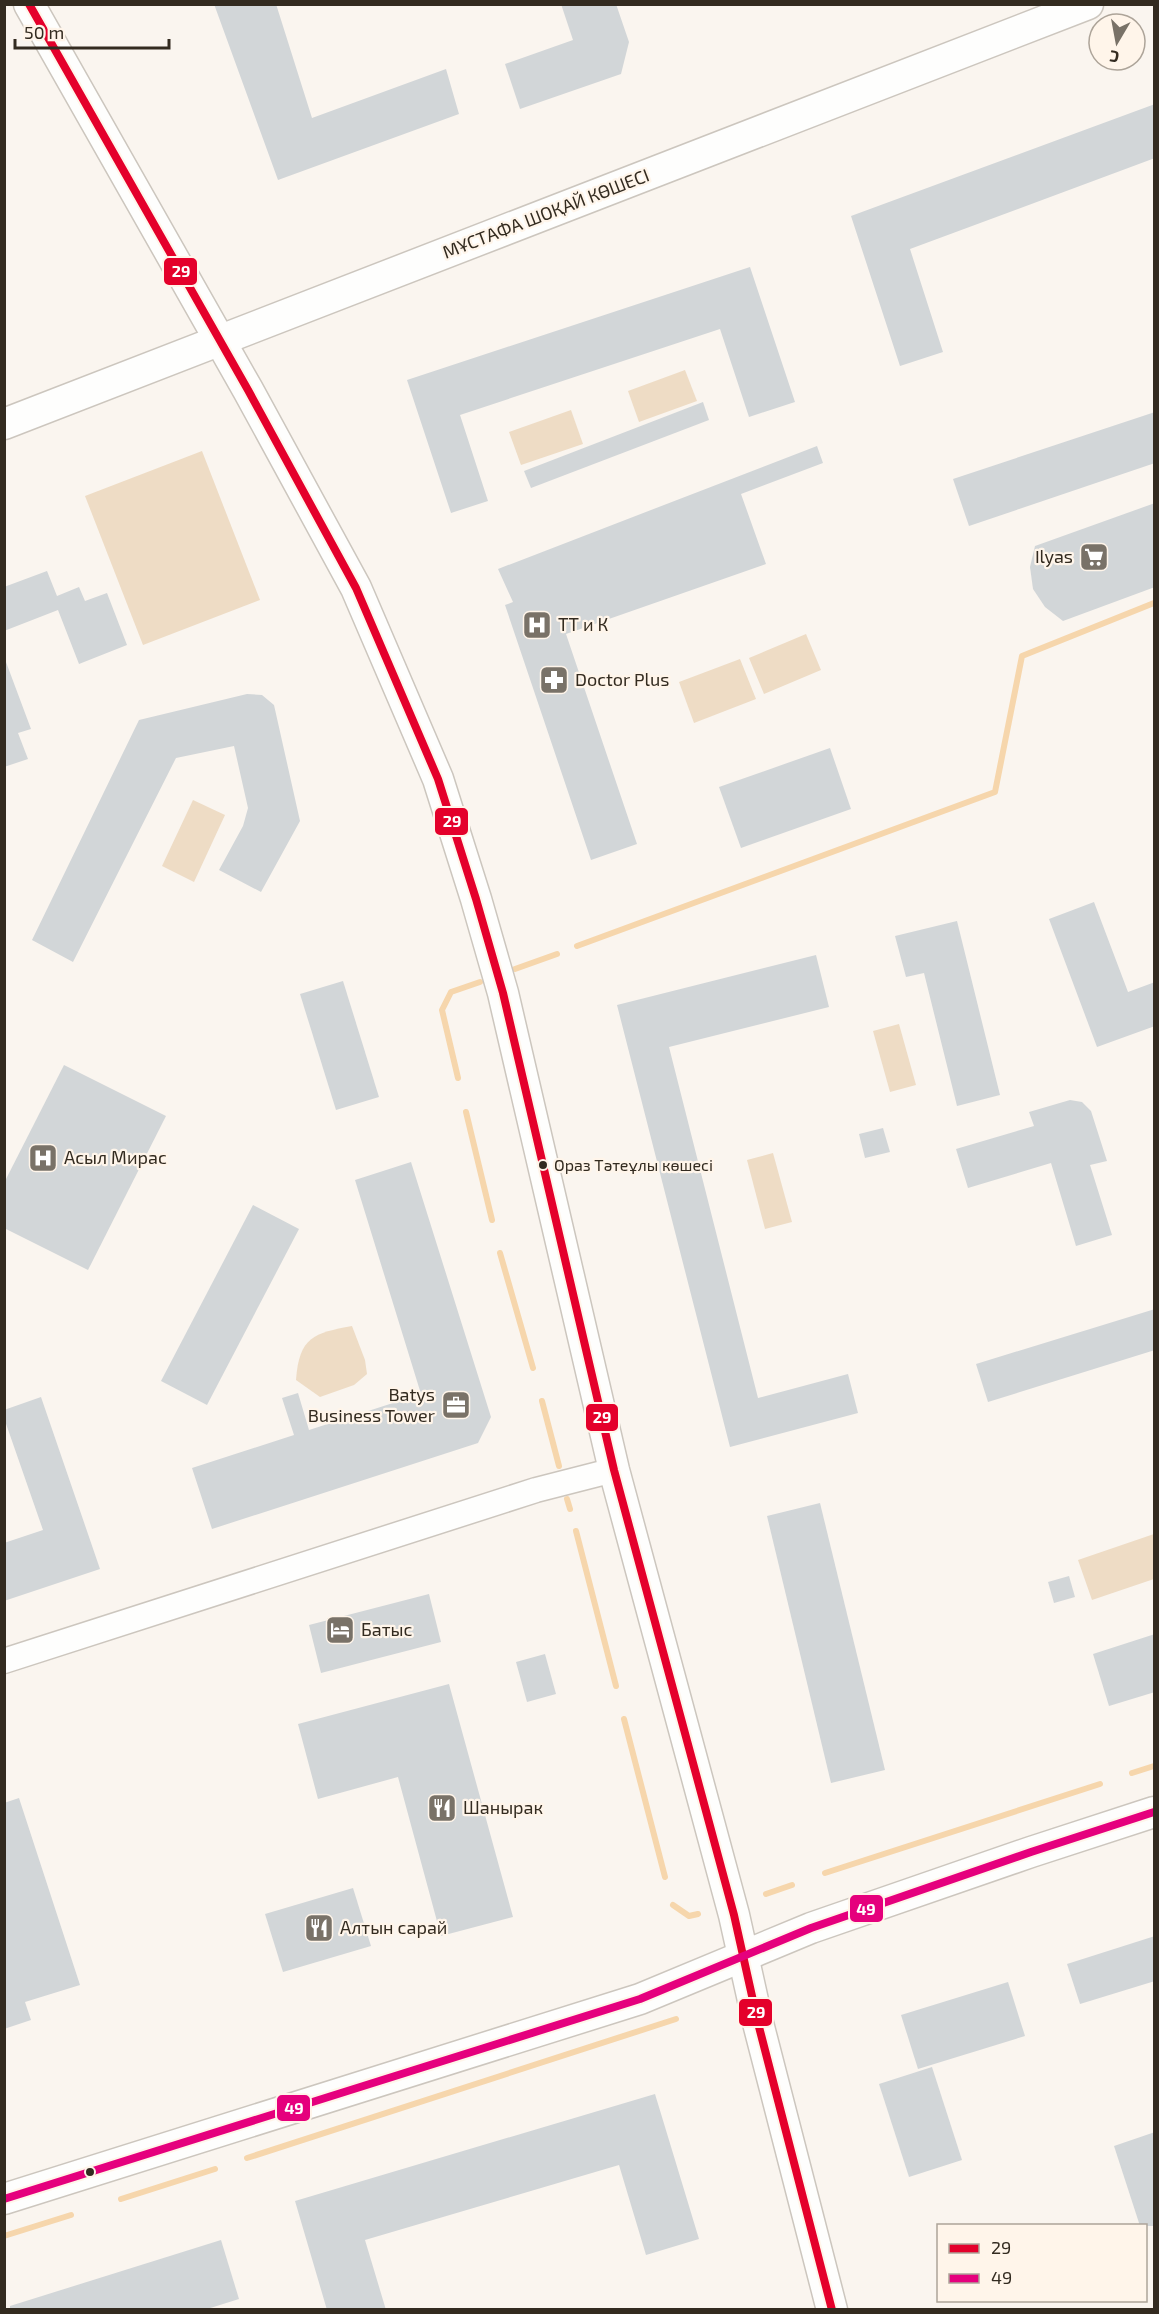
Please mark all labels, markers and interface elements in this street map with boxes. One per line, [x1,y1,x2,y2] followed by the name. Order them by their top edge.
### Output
[15,12,170,50] scale bar
[1087,12,1147,72] north arrow
[24,21,64,43] text: 50 m
[1108,47,1121,67] text: С
[439,163,652,263] street label: МҰСТАФА ШОҚАЙ КӨШЕСІ
[163,257,198,286] line badge: 29
[172,261,190,280] text: 29
[1078,541,1110,573] supermarket icon: Ilyas
[1035,545,1073,567] place label: Ilyas
[521,609,553,641] hospital icon: ТТ и К
[558,613,609,635] place label: ТТ и К
[538,664,570,696] pharmacy icon: Doctor Plus
[575,668,669,690] place label: Doctor Plus
[434,807,469,836] line badge: 29
[443,811,461,830] text: 29
[27,1142,59,1174] hospital icon: Асыл Мирас
[64,1146,167,1168] place label: Асыл Мирас
[554,1155,713,1174] place label: Ораз Тәтеұлы көшесі
[537,1159,549,1171] marker: Ораз Тәтеұлы көшесі
[308,1383,435,1426] place label: Batys Business Tower
[440,1389,472,1421] office icon: Batys Business Tower
[585,1403,619,1432] line badge: 29
[593,1407,611,1426] text: 29
[324,1614,356,1646] hotel icon: Батыс
[361,1618,413,1640] place label: Батыс
[426,1792,458,1824] restaurant icon: Шанырак
[463,1796,544,1818] place label: Шанырак
[849,1894,884,1923] line badge: 49
[856,1899,876,1918] text: 49
[303,1912,335,1944] restaurant icon: Алтын сарай
[340,1916,447,1938] place label: Алтын сарай
[738,1998,773,2027] line badge: 29
[747,2002,765,2021] text: 29
[276,2094,311,2122] line badge: 49
[284,2098,304,2117] text: 49
[84,2166,96,2178] unlabelled marker
[937,2224,1147,2302] legend
[991,2236,1011,2258] text: 29
[991,2266,1012,2288] text: 49

